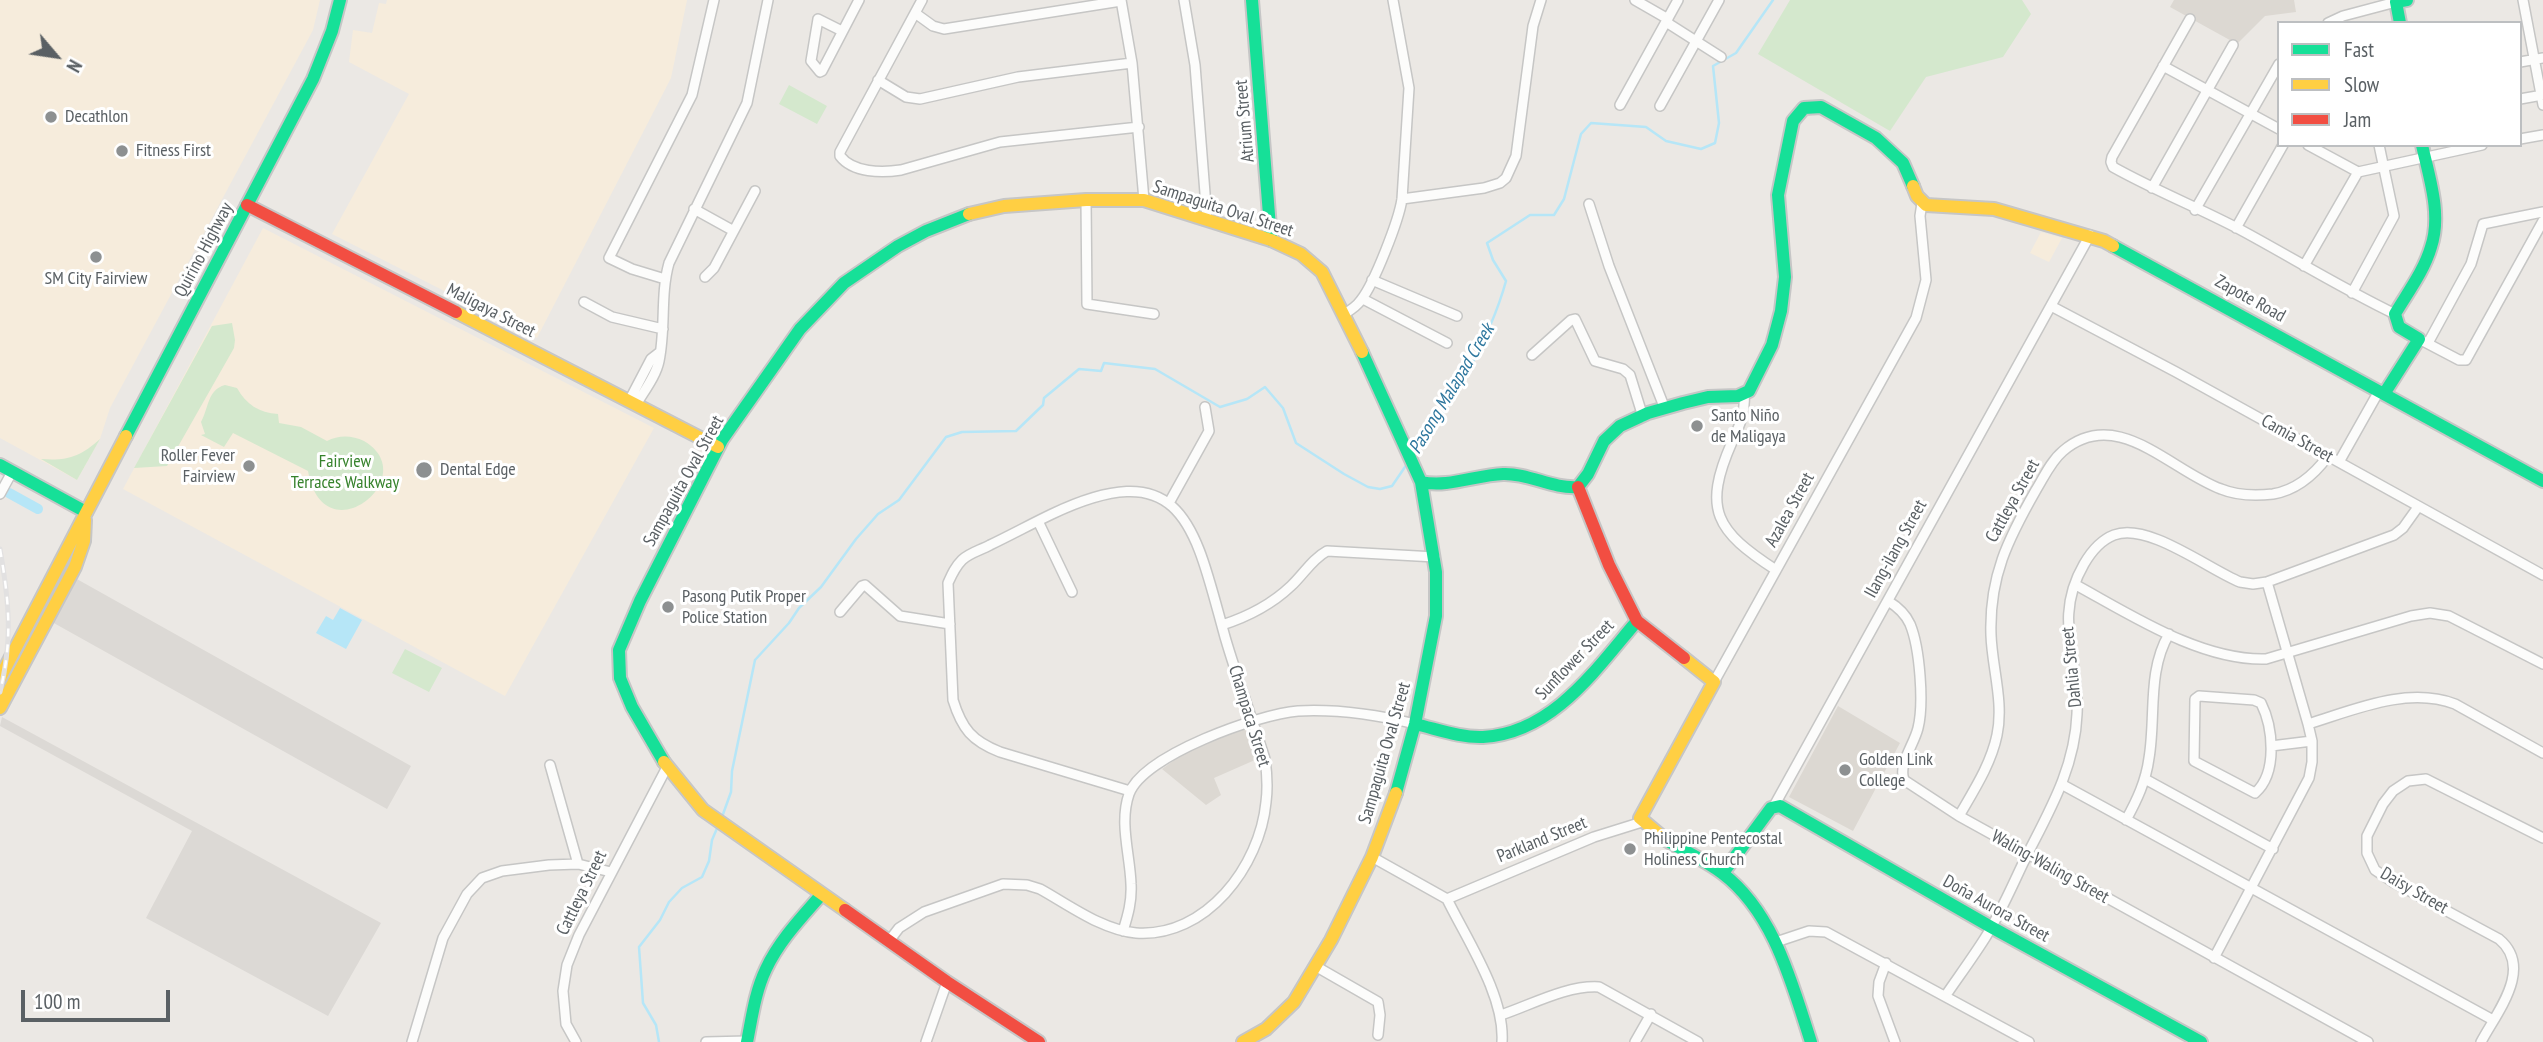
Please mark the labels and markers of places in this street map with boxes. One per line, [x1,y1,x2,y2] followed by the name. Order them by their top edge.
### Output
[65,106,128,128] place label: Decathlon
[43,109,59,125] marker: Decathlon
[136,140,211,162] place label: Fitness First
[114,143,130,159] marker: Fitness First
[88,249,104,265] marker: SM City Fairview
[45,268,147,290] place label: SM City Fairview
[1711,405,1786,448] place label: Santo Niño de Maligaya
[1689,418,1705,434] marker: Santo Niño de Maligaya
[161,445,235,488] place label: Roller Fever Fairview
[241,458,257,474] marker: Roller Fever Fairview
[440,459,516,481] place label: Dental Edge
[414,460,434,480] marker: Dental Edge
[682,586,806,628] place label: Pasong Putik Proper Police Station
[660,599,676,615] marker: Pasong Putik Proper Police Station
[1859,749,1933,792] place label: Golden Link College
[1837,762,1853,778] marker: Golden Link College
[1644,828,1782,870] place label: Philippine Pentecostal Holiness Church
[1622,841,1638,857] marker: Philippine Pentecostal Holiness Church

